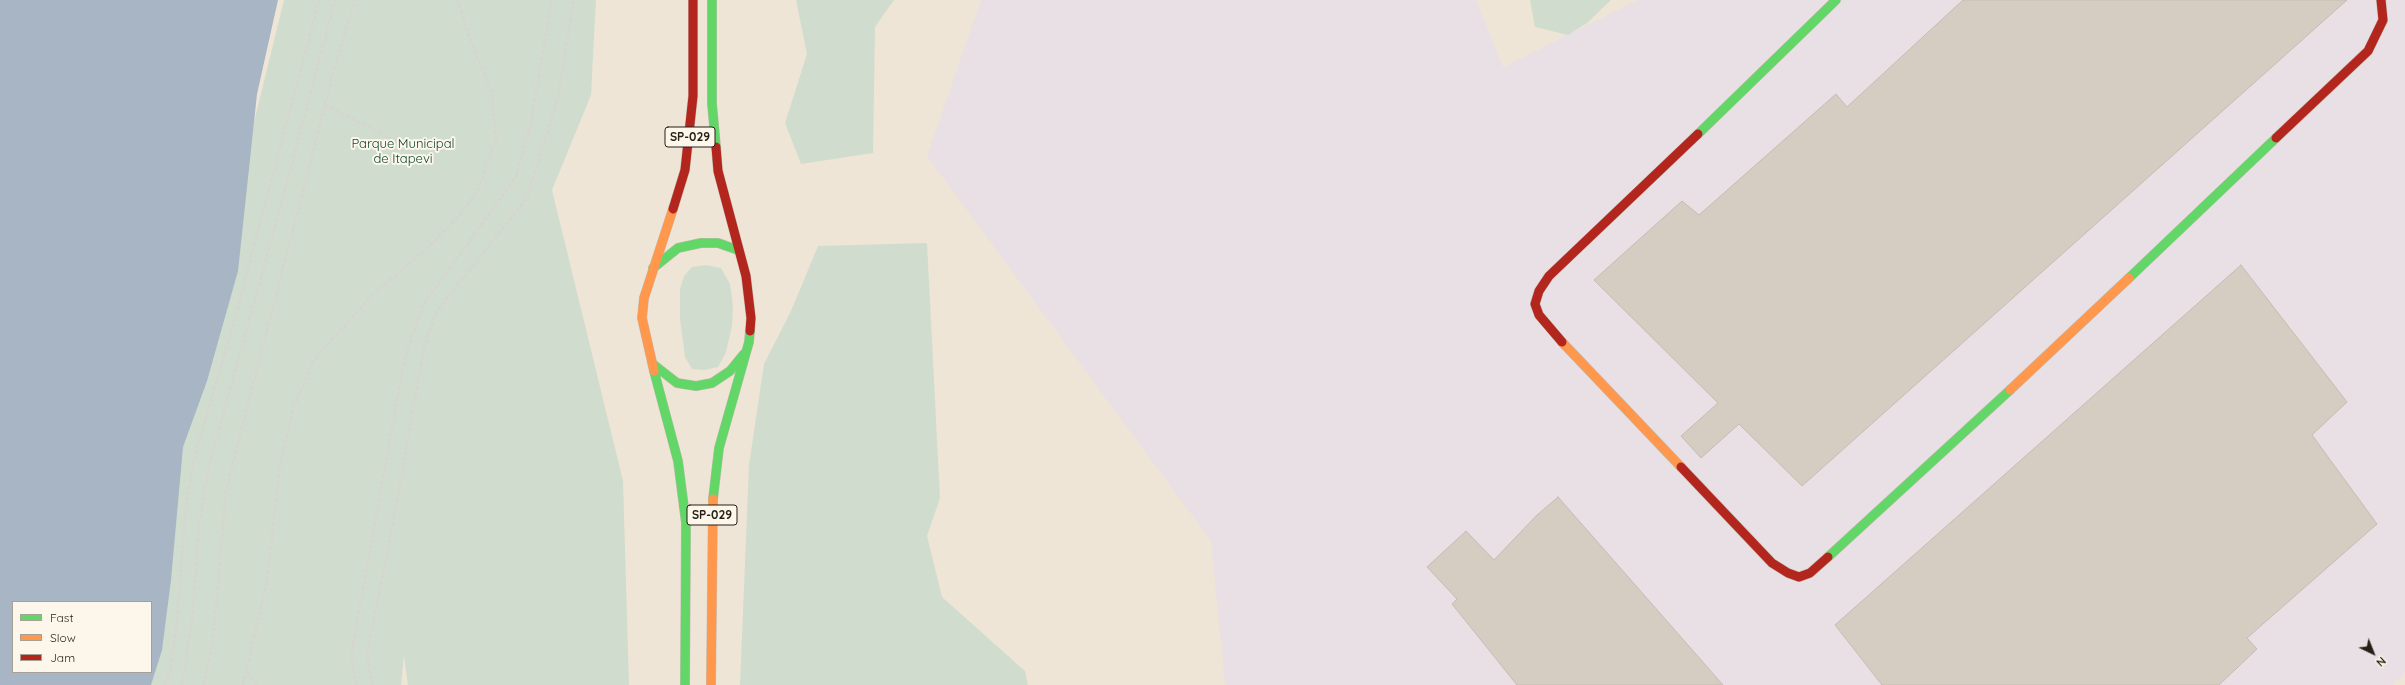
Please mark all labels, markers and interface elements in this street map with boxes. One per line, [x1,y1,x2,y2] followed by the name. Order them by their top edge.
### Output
[665,127,715,147] road number: SP-029
[351,136,455,167] park label: Parque Municipal de Itapevi
[687,505,737,525] road number: SP-029
[12,601,152,673] legend
[50,610,74,625] text: Fast
[50,630,76,645] text: Slow
[2353,633,2393,673] north arrow
[50,650,75,665] text: Jam
[2373,654,2389,670] text: N

